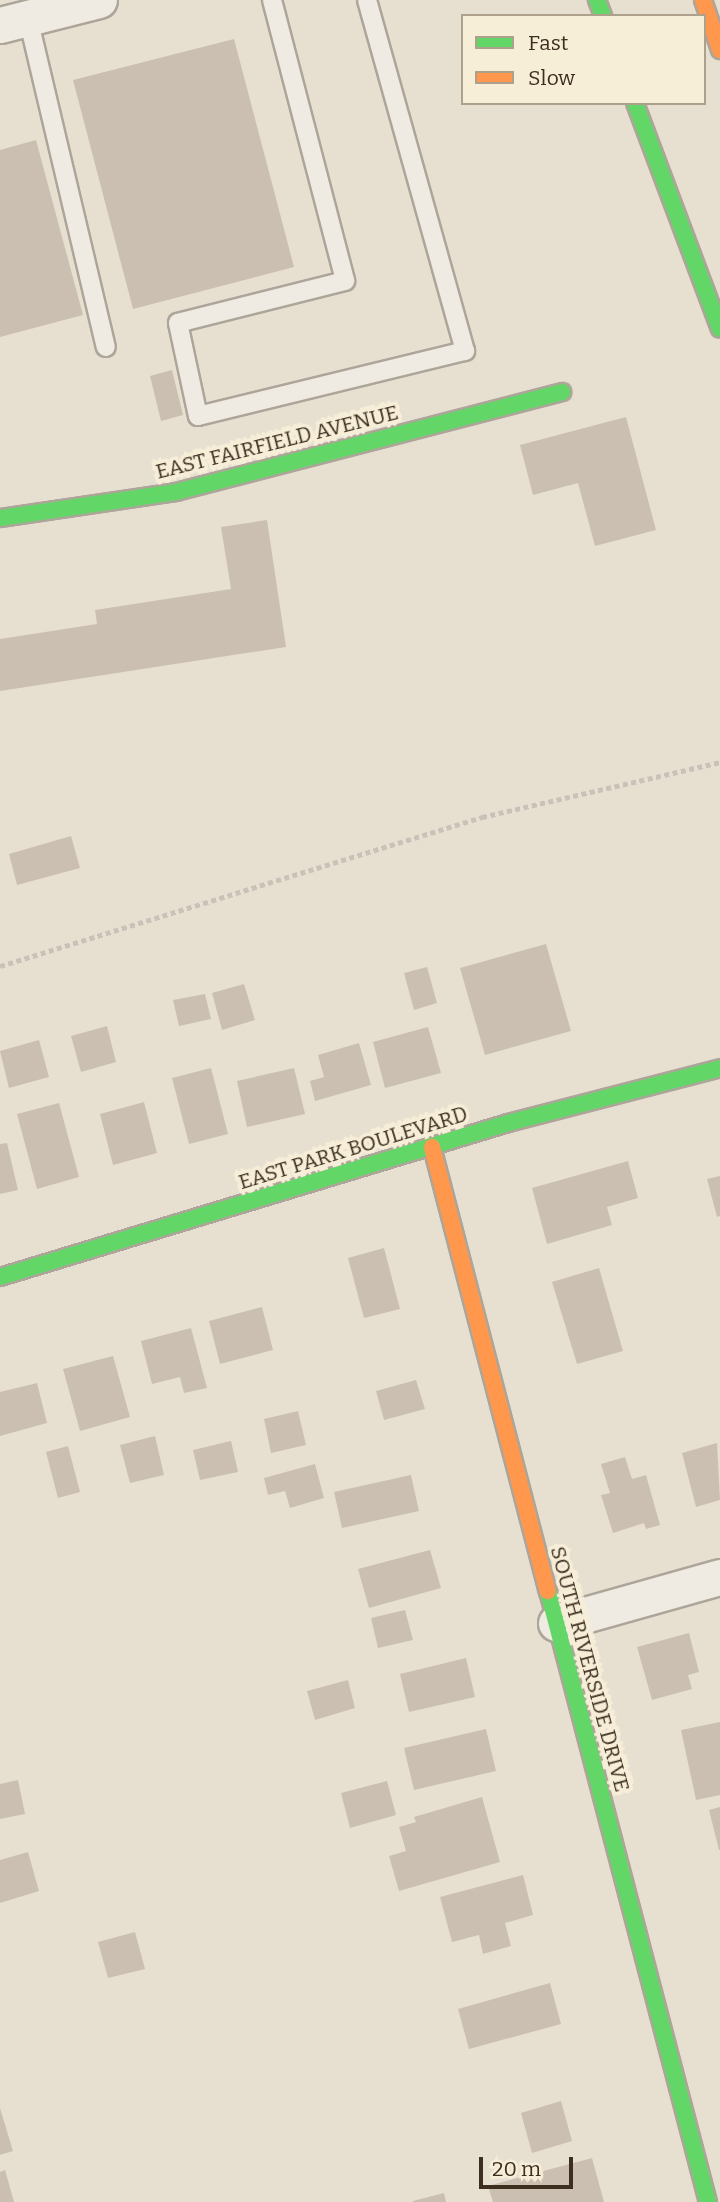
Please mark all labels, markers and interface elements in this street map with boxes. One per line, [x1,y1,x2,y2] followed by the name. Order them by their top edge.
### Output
[461,14,706,105] legend
[528,30,568,56] text: Fast
[528,65,575,91] text: Slow
[153,400,401,484] street label: EAST FAIRFIELD AVENUE
[235,1101,471,1195] street label: EAST PARK BOULEVARD
[545,1544,635,1794] street label: SOUTH RIVERSIDE DRIVE
[482,2142,576,2186] scale bar
[492,2156,541,2182] text: 20 m

